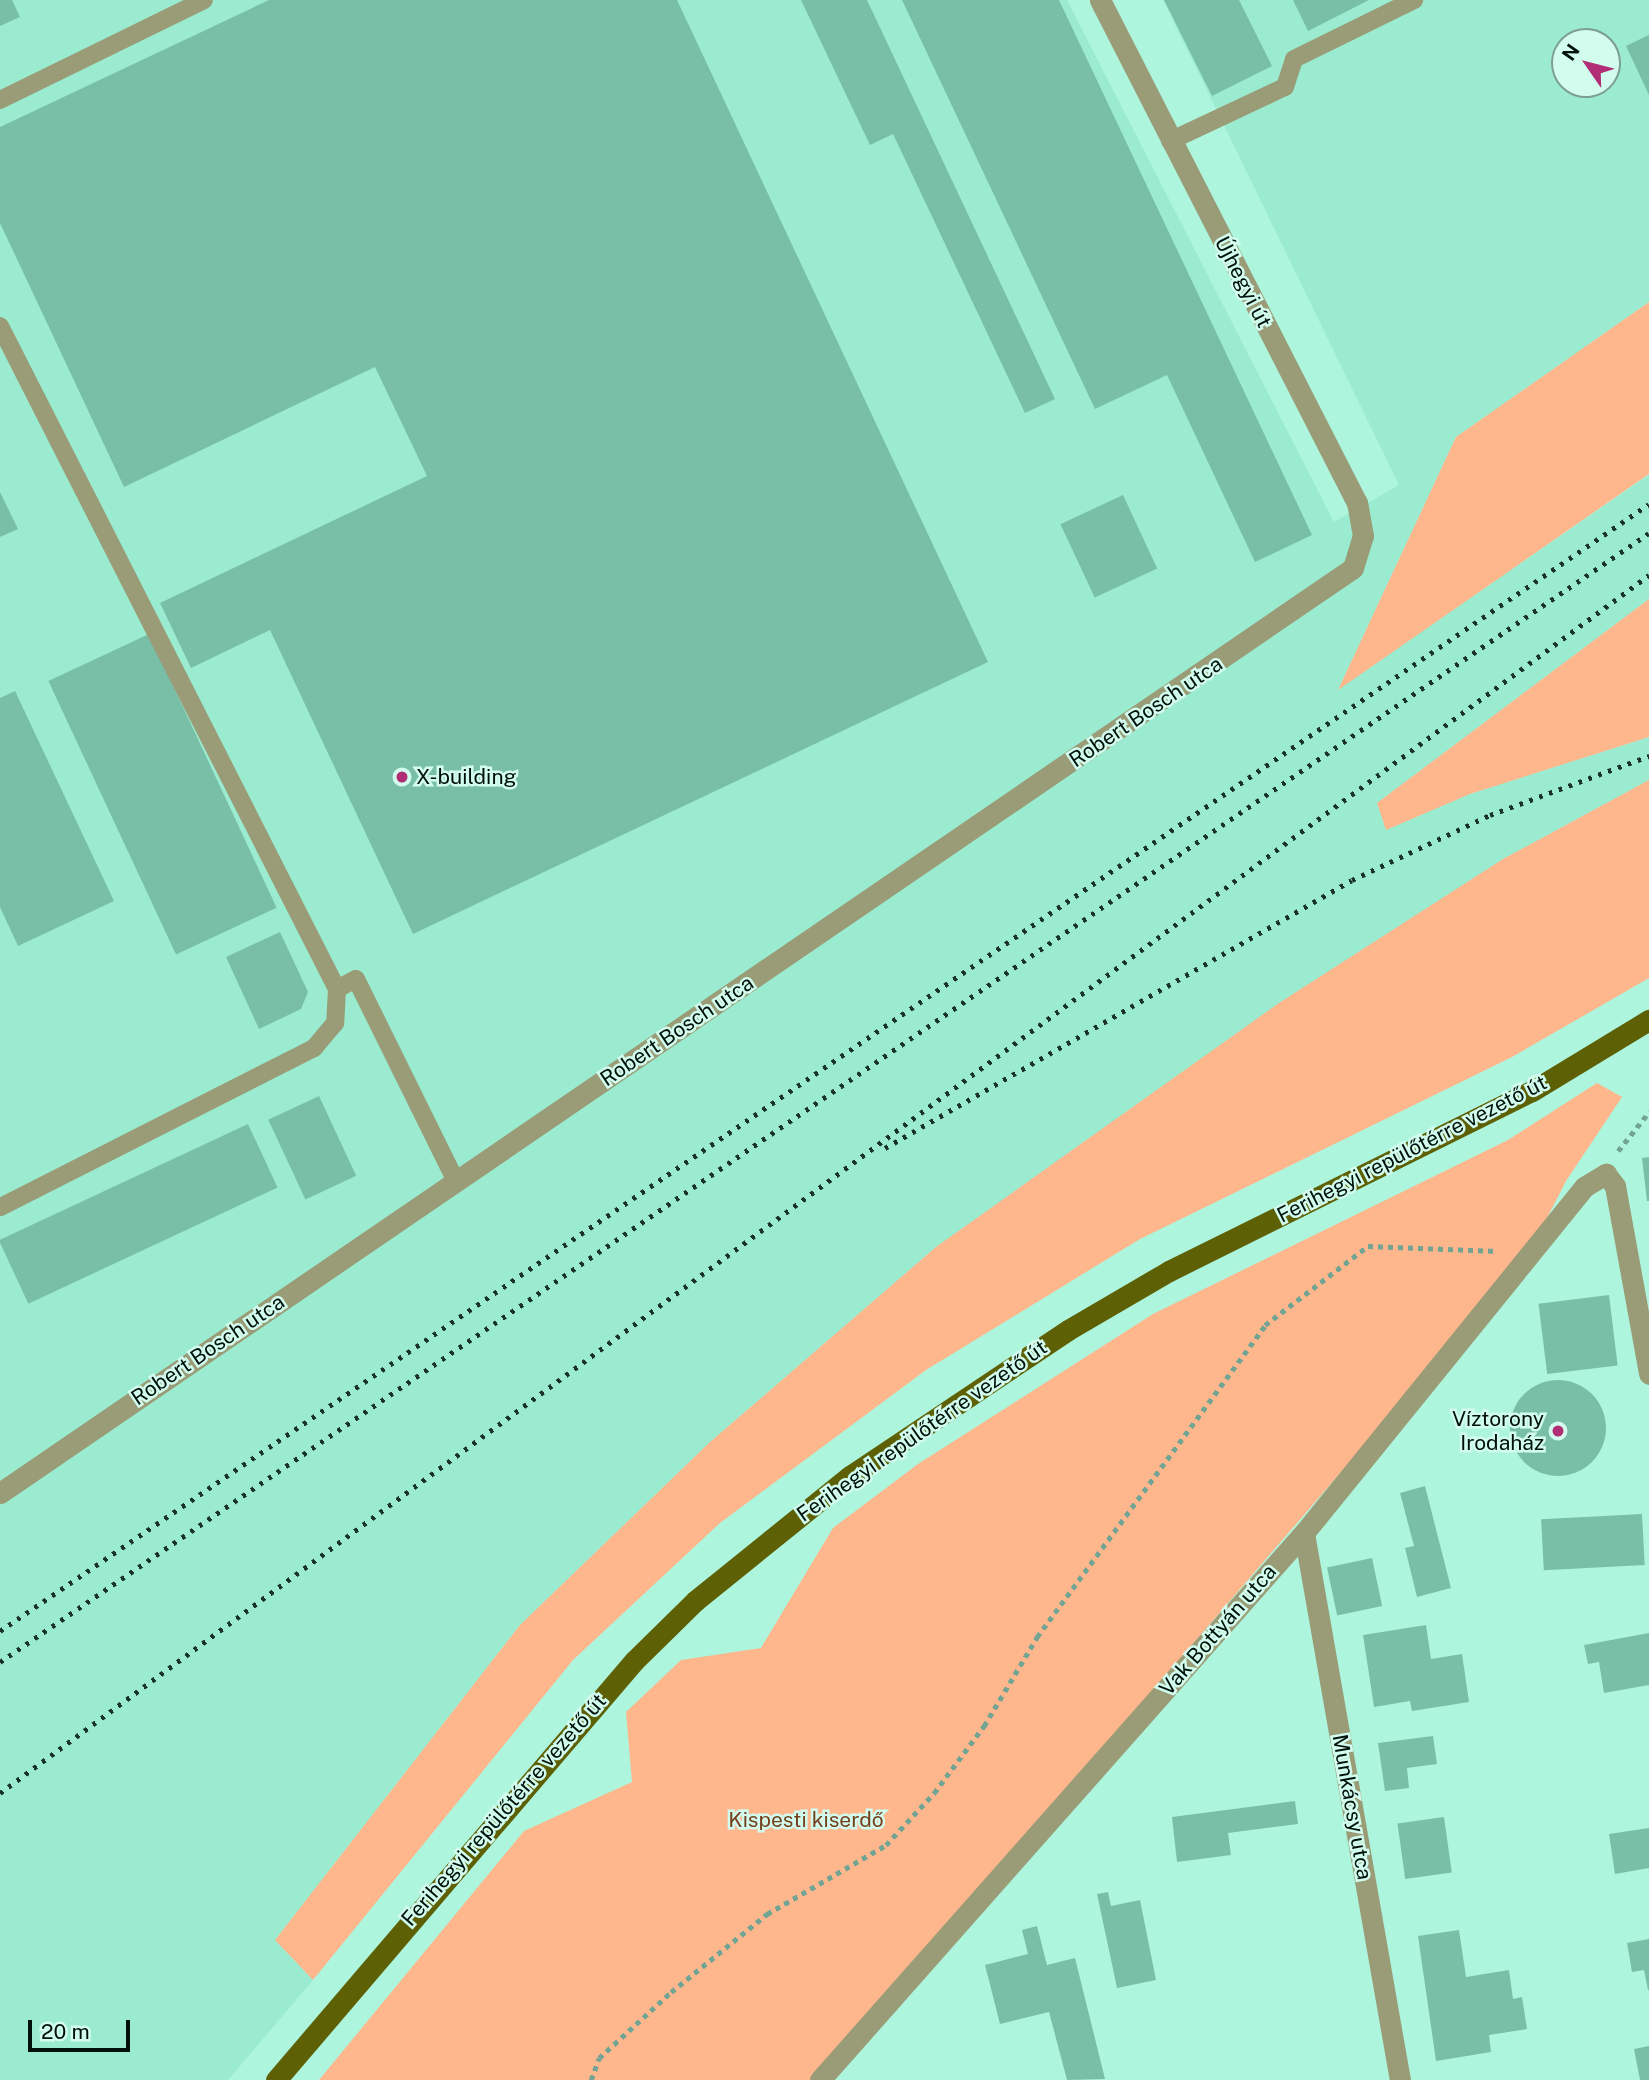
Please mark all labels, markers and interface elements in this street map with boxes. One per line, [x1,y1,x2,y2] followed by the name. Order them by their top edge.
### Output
[1551,28,1621,98] north arrow
[1557,40,1584,65] text: N
[1209,232,1277,332] street label: Újhegyi út
[1065,651,1227,773] street label: Robert Bosch utca
[416,764,517,790] place label: X-building
[394,769,410,785] marker: X-building
[596,970,758,1092] street label: Robert Bosch utca
[1273,1070,1551,1228] street label: Ferihegyi repülőtérre vezető út
[127,1289,289,1411] street label: Robert Bosch utca
[792,1335,1052,1527] street label: Ferihegyi repülőtérre vezető út
[1452,1406,1544,1456] place label: Víztorony Irodaház
[1550,1423,1566,1439] marker: Víztorony Irodaház
[1154,1559,1282,1701] street label: Vak Bottyán utca
[396,1689,612,1931] street label: Ferihegyi repülőtérre vezető út
[1327,1732,1377,1882] street label: Munkácsy utca
[728,1807,884,1833] park label: Kispesti kiserdő
[32,2007,133,2050] scale bar
[41,2019,90,2044] text: 20 m

